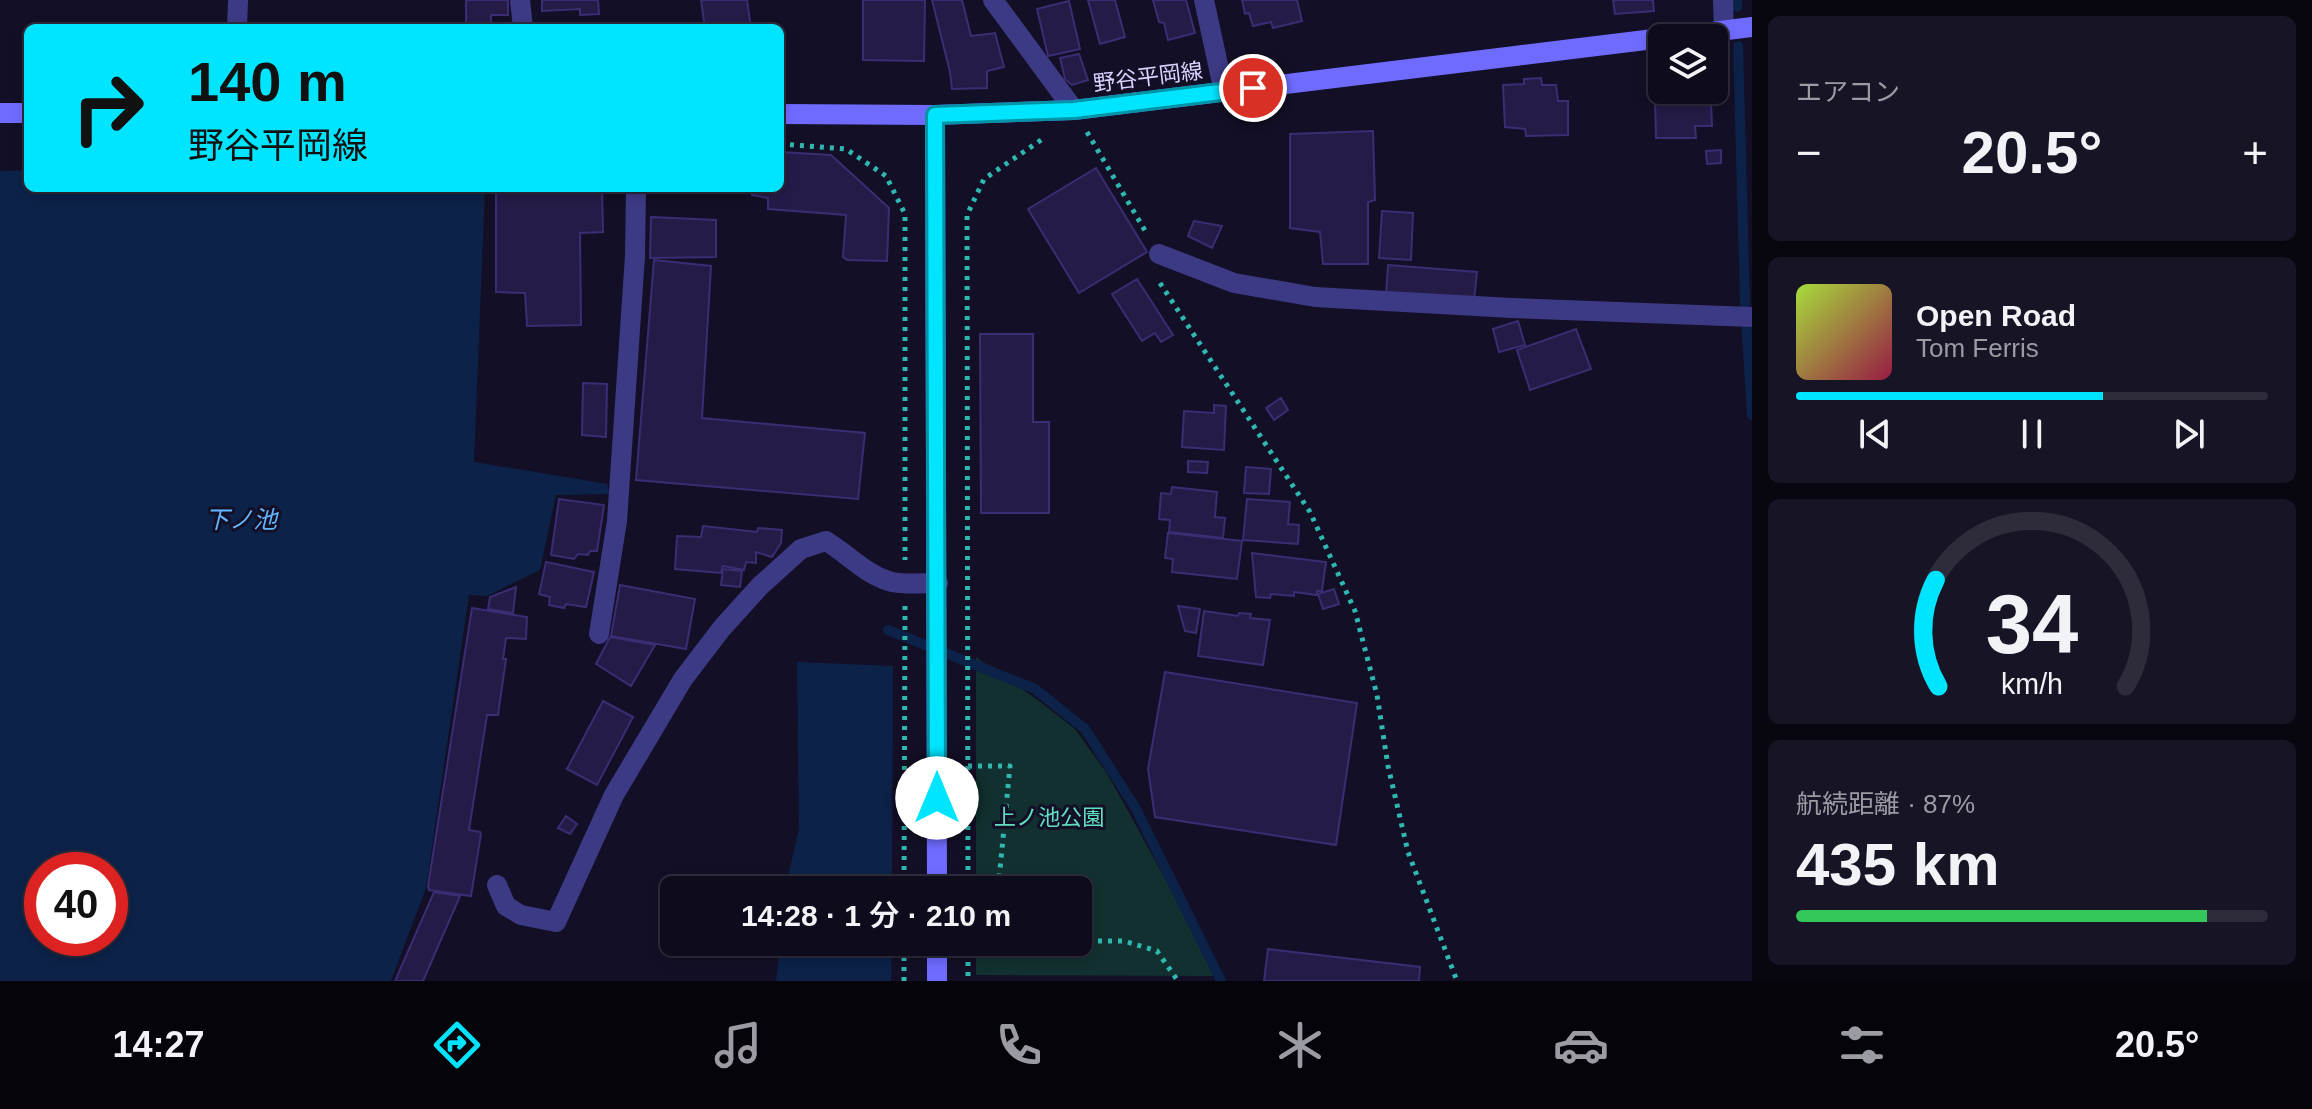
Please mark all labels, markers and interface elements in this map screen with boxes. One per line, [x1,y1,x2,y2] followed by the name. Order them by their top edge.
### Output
[1648,24,1728,104] map controls
[1648,24,1728,104] button: layers
[188,50,347,113] text: 140 m
[1219,54,1287,122] pin
[56,56,160,160] icon: right
[1092,58,1204,96] street label: 野谷平岡線
[1231,66,1275,110] icon: arrive
[1796,77,1900,107] text: エアコン
[1962,119,2102,186] text: 20.5°
[188,125,368,166] text: 野谷平岡線
[1796,128,1822,177] text: −
[2242,128,2268,177] text: +
[1916,299,2076,332] text: Open Road
[1916,333,2039,363] text: Tom Ferris
[1853,412,1897,456] icon: previous
[2010,412,2054,456] icon: pause
[2167,412,2211,456] icon: next
[205,506,279,533] water label: 下ノ池
[1986,578,2078,671] text: 34
[2001,668,2063,700] text: km/h
[895,756,979,840] position arrow
[1796,789,1975,819] text: 航続距離 · 87%
[994,805,1104,830] park label: 上ノ池公園
[1796,831,2000,898] text: 435 km
[24,852,128,956] speed limit sign: 40
[741,899,1011,932] text: 14:28 · 1 分 · 210 m
[429,1017,485,1073] icon: directions
[710,1017,766,1073] icon: music
[991,1017,1047,1073] icon: phone
[1272,1017,1328,1073] icon: climate
[1553,1017,1609,1073] icon: car
[1834,1017,1890,1073] icon: filters
[112,1024,205,1065] text: 14:27
[2115,1024,2199,1065] text: 20.5°

